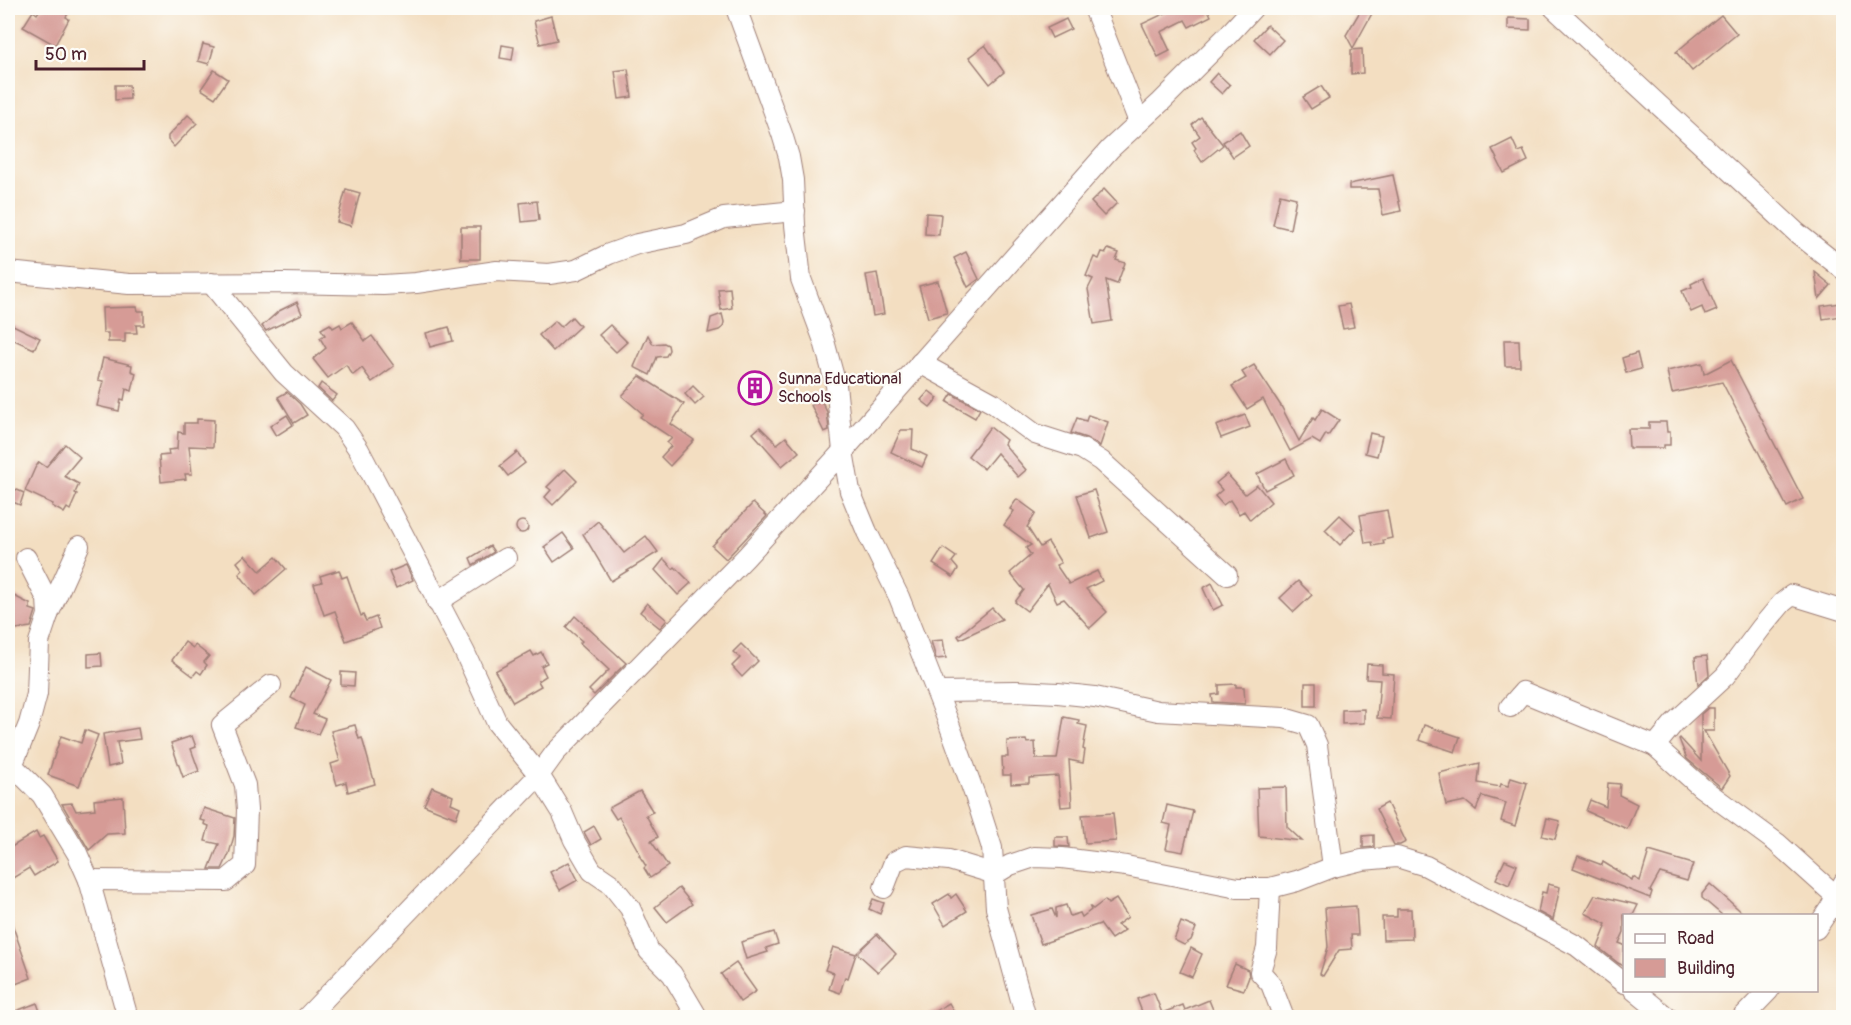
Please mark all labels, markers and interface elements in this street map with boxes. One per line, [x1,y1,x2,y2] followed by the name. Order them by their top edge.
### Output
[36,33,144,71] scale bar
[45,43,87,66] text: 50 m
[778,369,902,407] place label: Sunna Educational Schools
[737,370,773,406] building icon: Sunna Educational Schools
[1623,914,1818,992] legend
[1677,927,1714,950] text: Road
[1677,957,1735,980] text: Building

